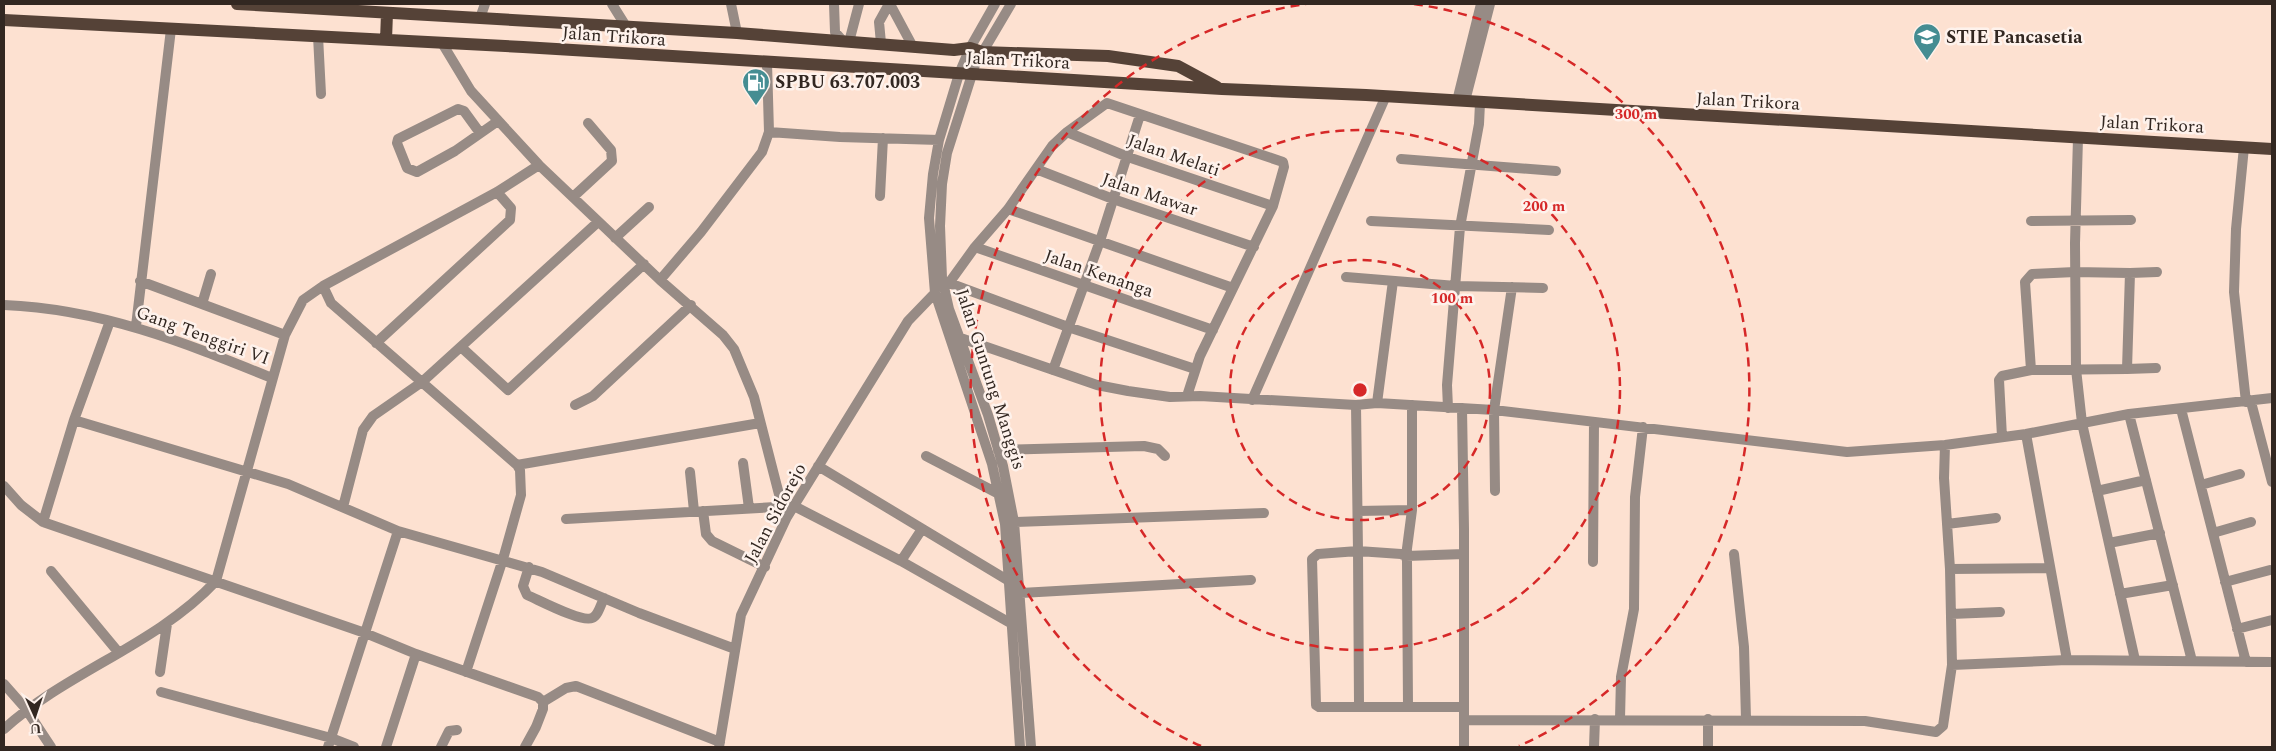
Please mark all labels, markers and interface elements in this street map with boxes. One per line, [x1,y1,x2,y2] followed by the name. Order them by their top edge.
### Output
[561,19,667,54] street label: Jalan Trikora
[1912,22,1942,61] school or university icon: STIE Pancasetia
[1946,24,2083,51] place label: STIE Pancasetia
[965,44,1071,77] street label: Jalan Trikora
[741,67,771,106] fuel station icon: SPBU 63.707.003
[775,69,920,96] place label: SPBU 63.707.003
[1695,85,1801,118] street label: Jalan Trikora
[1615,103,1658,126] text: 300 m
[2099,108,2205,141] street label: Jalan Trikora
[1124,127,1224,184] street label: Jalan Melati
[1098,165,1201,223] street label: Jalan Mawar
[1523,195,1566,218] text: 200 m
[1041,242,1157,305] street label: Jalan Kenanga
[948,285,1033,473] street label: Jalan Guntung Manggis
[1431,287,1474,310] text: 100 m
[132,299,273,372] street label: Gang Tenggiri VI
[1351,381,1369,399] centre of rings
[738,458,813,568] street label: Jalan Sidorejo
[10,691,60,741] north arrow
[29,718,42,739] text: U

